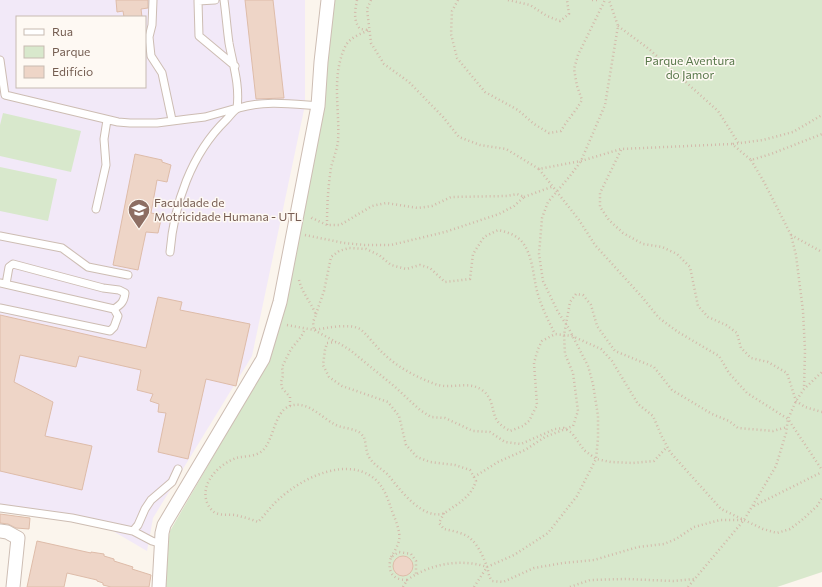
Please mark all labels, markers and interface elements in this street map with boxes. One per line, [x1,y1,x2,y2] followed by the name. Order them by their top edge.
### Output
[16,16,146,88] legend
[52,24,73,38] text: Rua
[52,44,90,58] text: Parque
[645,53,735,82] park label: Parque Aventura do Jamor
[52,64,93,78] text: Edifício
[154,195,302,223] place label: Faculdade de Motricidade Humana - UTL
[126,197,152,230] school or university icon: Faculdade de Motricidade Humana - UTL

